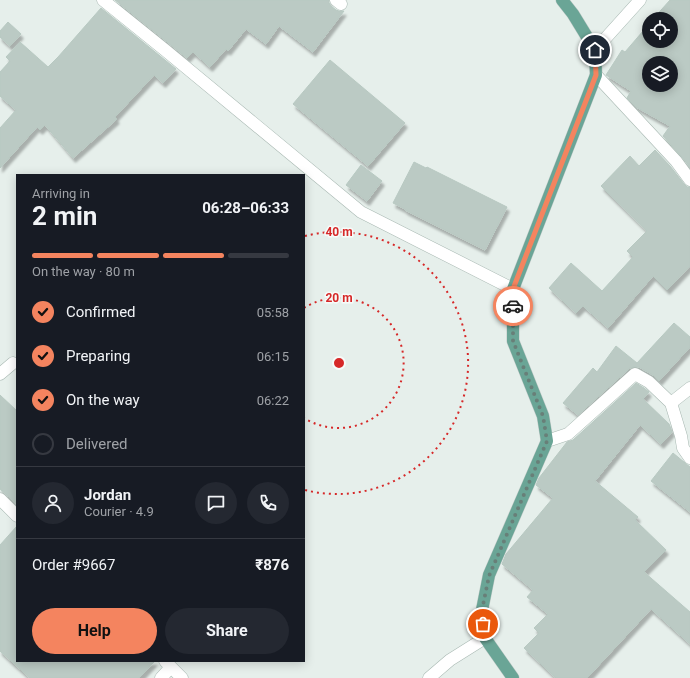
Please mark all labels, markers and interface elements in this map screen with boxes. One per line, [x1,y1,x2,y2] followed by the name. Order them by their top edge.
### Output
[642,12,678,92] map controls
[642,12,678,48] button: locate
[578,33,612,67] pin
[584,39,606,61] icon: home
[642,56,678,92] button: layers
[32,186,90,201] text: Arriving in
[202,199,289,217] text: 06:28–06:33
[32,201,97,231] text: 2 min
[325,225,353,239] text: 40 m
[32,264,135,279] text: On the way · 80 m
[493,286,533,326] courier
[325,291,353,305] text: 20 m
[502,295,524,317] icon: car
[32,301,54,323] icon: check
[66,303,136,321] text: Confirmed
[257,305,289,320] text: 05:58
[32,345,54,367] icon: check
[66,347,130,365] text: Preparing
[257,349,289,364] text: 06:15
[332,356,346,370] centre of rings
[32,389,54,411] icon: check
[66,391,140,409] text: On the way
[257,393,289,408] text: 06:22
[66,435,128,453] text: Delivered
[32,482,74,524] button: person
[195,482,237,524] button: chat
[247,482,289,524] button: phone
[84,486,131,504] text: Jordan
[84,504,154,519] text: Courier · 4.9
[32,556,115,574] text: Order #9667
[255,556,289,574] text: ₹876
[466,607,500,641] pin
[32,608,157,654] button: Help
[165,608,289,654] button: Share
[472,613,494,635] icon: bag

